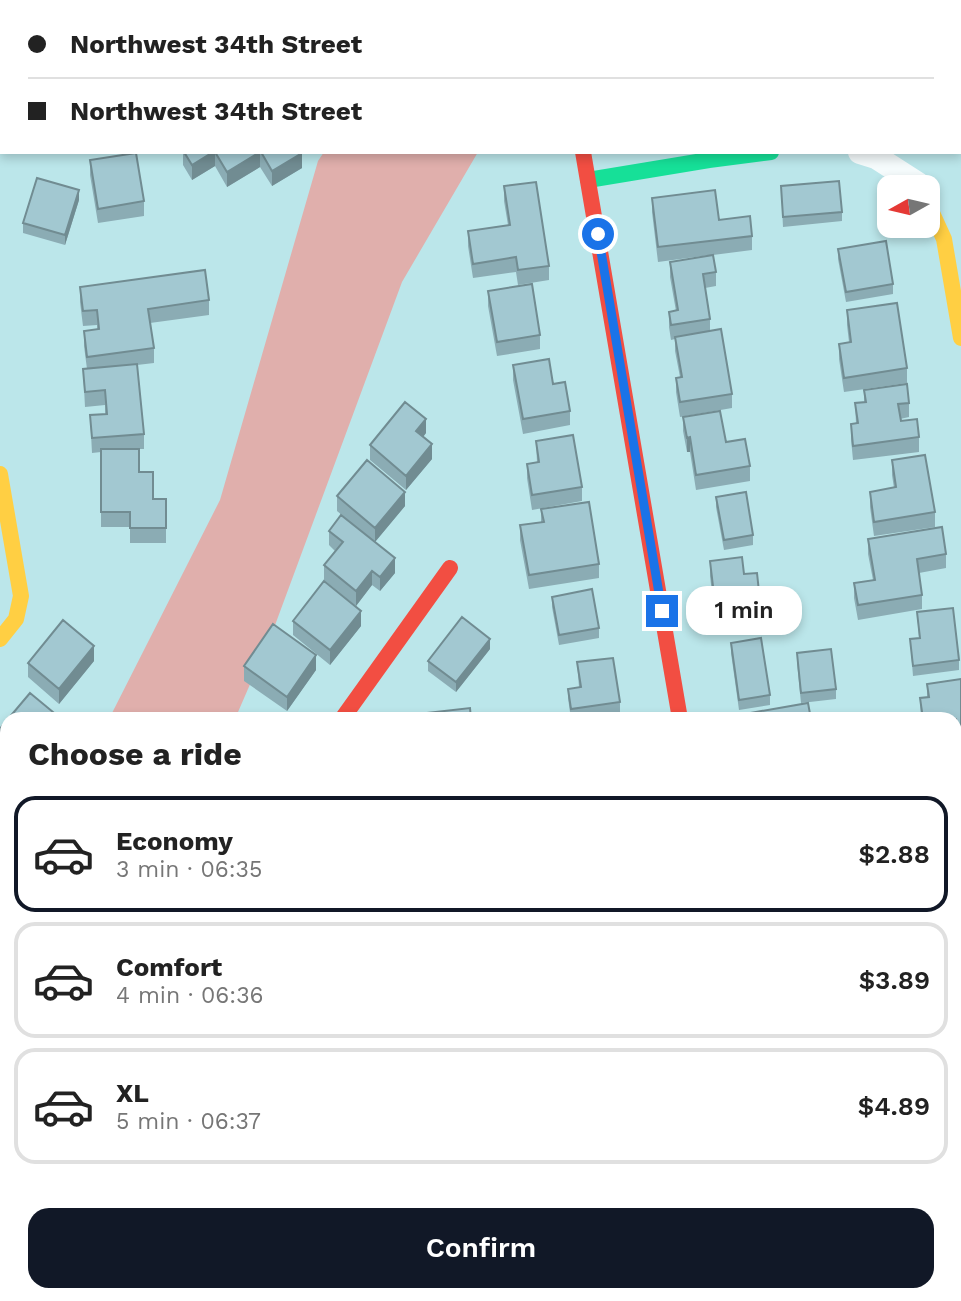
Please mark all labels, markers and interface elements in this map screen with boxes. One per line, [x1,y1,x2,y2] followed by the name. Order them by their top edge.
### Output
[70,29,362,59] text: Northwest 34th Street
[70,96,362,126] text: Northwest 34th Street
[877,175,940,238] north arrow
[877,175,940,238] map controls
[582,218,614,250] route start
[686,586,802,636] callout: 1 min
[646,595,678,627] route end
[714,597,774,624] text: 1 min
[28,735,242,773] text: Choose a ride
[32,823,95,886] icon: car
[116,826,233,856] text: Economy
[858,839,930,869] text: $2.88
[116,856,262,883] text: 3 min · 06:35
[32,949,95,1012] icon: car
[116,952,222,982] text: Comfort
[859,965,930,995] text: $3.89
[116,982,264,1009] text: 4 min · 06:36
[32,1075,95,1138] icon: car
[116,1078,149,1108] text: XL
[858,1091,930,1121] text: $4.89
[116,1108,261,1135] text: 5 min · 06:37
[28,1208,934,1288] button: Confirm

